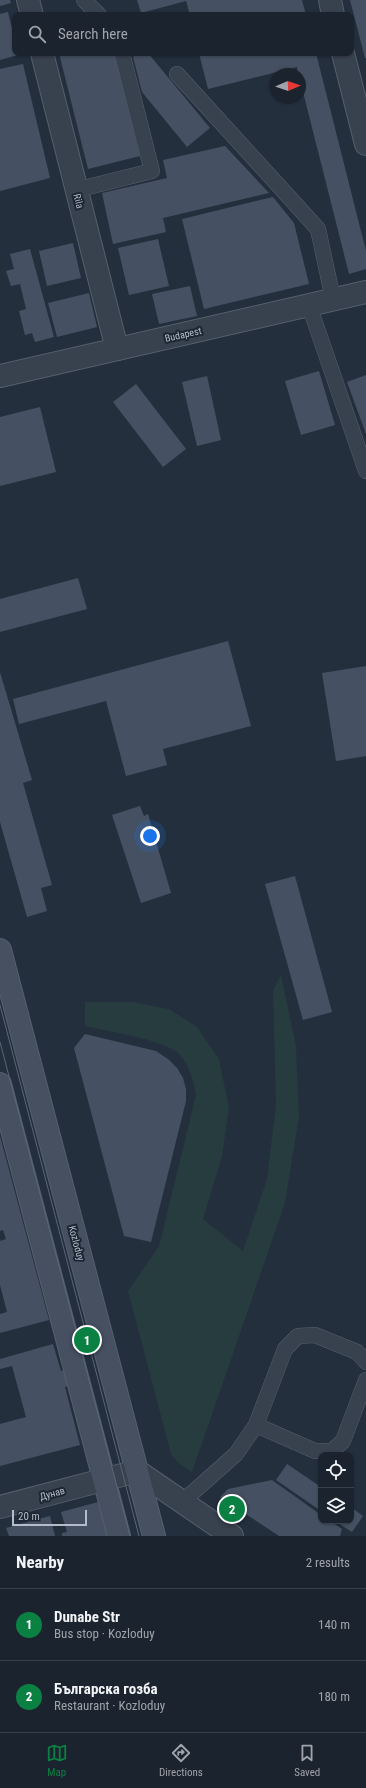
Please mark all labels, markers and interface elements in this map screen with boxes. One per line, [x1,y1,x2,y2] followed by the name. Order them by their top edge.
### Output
[12,12,354,56] search box
[26,23,48,45] icon: search
[58,25,128,43] text: Search here
[270,68,306,104] north arrow
[71,193,86,210] street label: Rila
[164,325,203,344] street label: Budapest
[140,826,160,846] your location
[67,1224,86,1262] street label: Kozloduy
[74,1325,100,1355] pin: 1
[318,1452,354,1524] map controls
[318,1452,354,1488] button: locate
[38,1485,66,1502] street label: Дунав
[318,1488,354,1524] button: layers
[219,1494,245,1524] pin: 2
[12,1508,87,1527] scale bar
[18,1510,40,1523] text: 20 m
[16,1552,64,1572] text: Nearby
[306,1555,350,1570] text: 2 results
[54,1608,120,1626] text: Dunabe Str
[26,1617,32,1632] text: 1
[318,1617,350,1632] text: 140 m
[54,1626,155,1641] text: Bus stop · Kozloduy
[54,1680,158,1698] text: Българска гозба
[26,1689,32,1704] text: 2
[318,1689,350,1704] text: 180 m
[54,1698,165,1713] text: Restaurant · Kozloduy
[46,1742,68,1779] tab: Map
[159,1742,203,1779] tab: Directions
[294,1742,320,1779] tab: Saved

